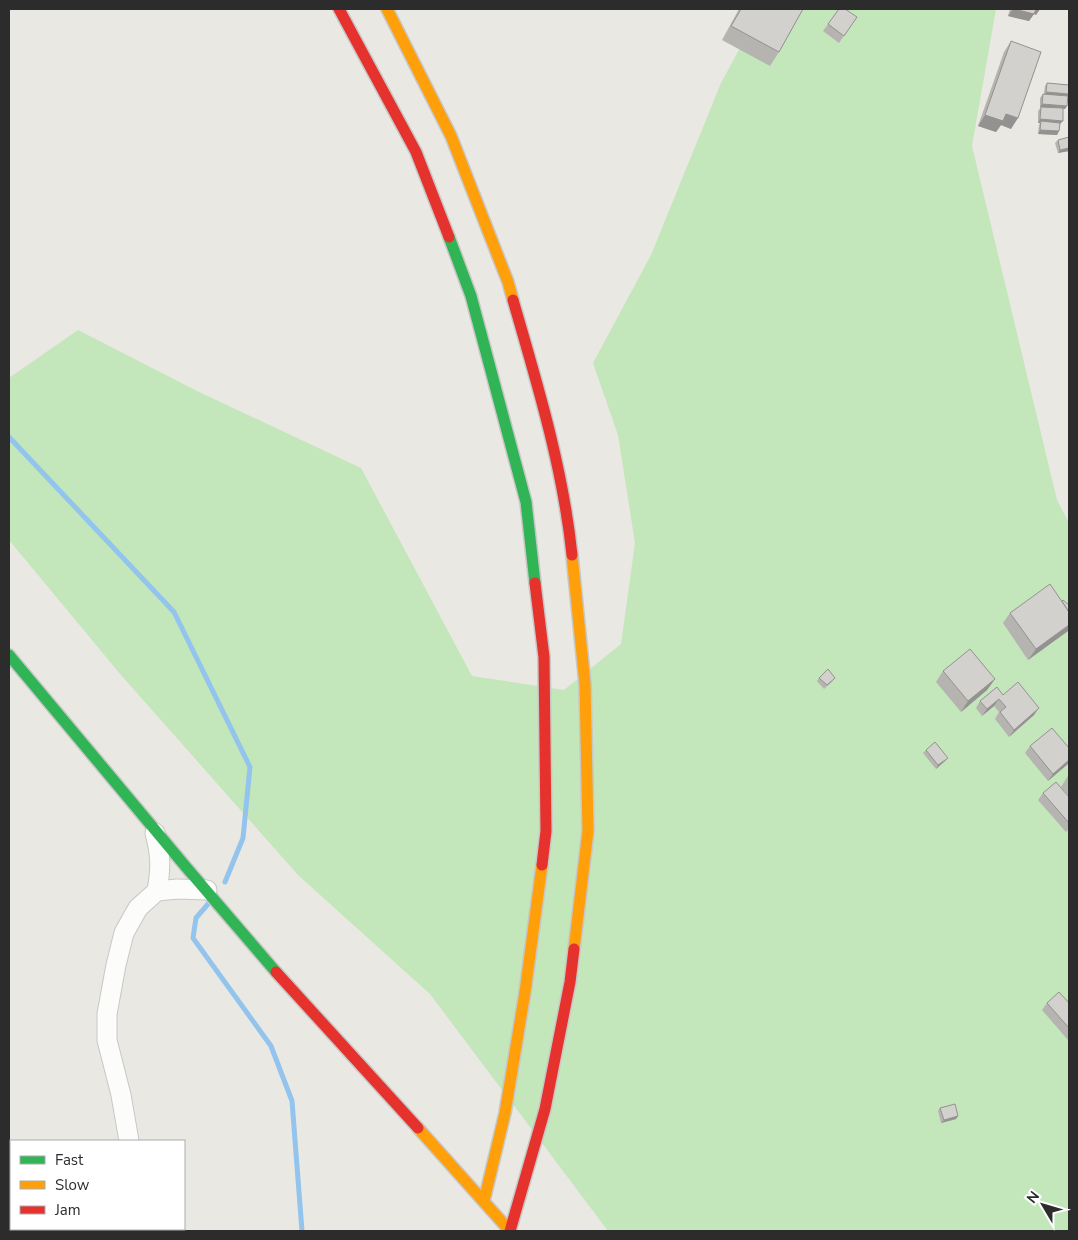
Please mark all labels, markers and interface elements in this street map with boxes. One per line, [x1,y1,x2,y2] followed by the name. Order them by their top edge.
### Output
[10,1140,185,1230] legend
[55,1150,84,1170] text: Fast
[55,1175,90,1195] text: Slow
[1018,1180,1068,1230] north arrow
[1022,1187,1044,1207] text: N
[54,1200,81,1220] text: Jam

